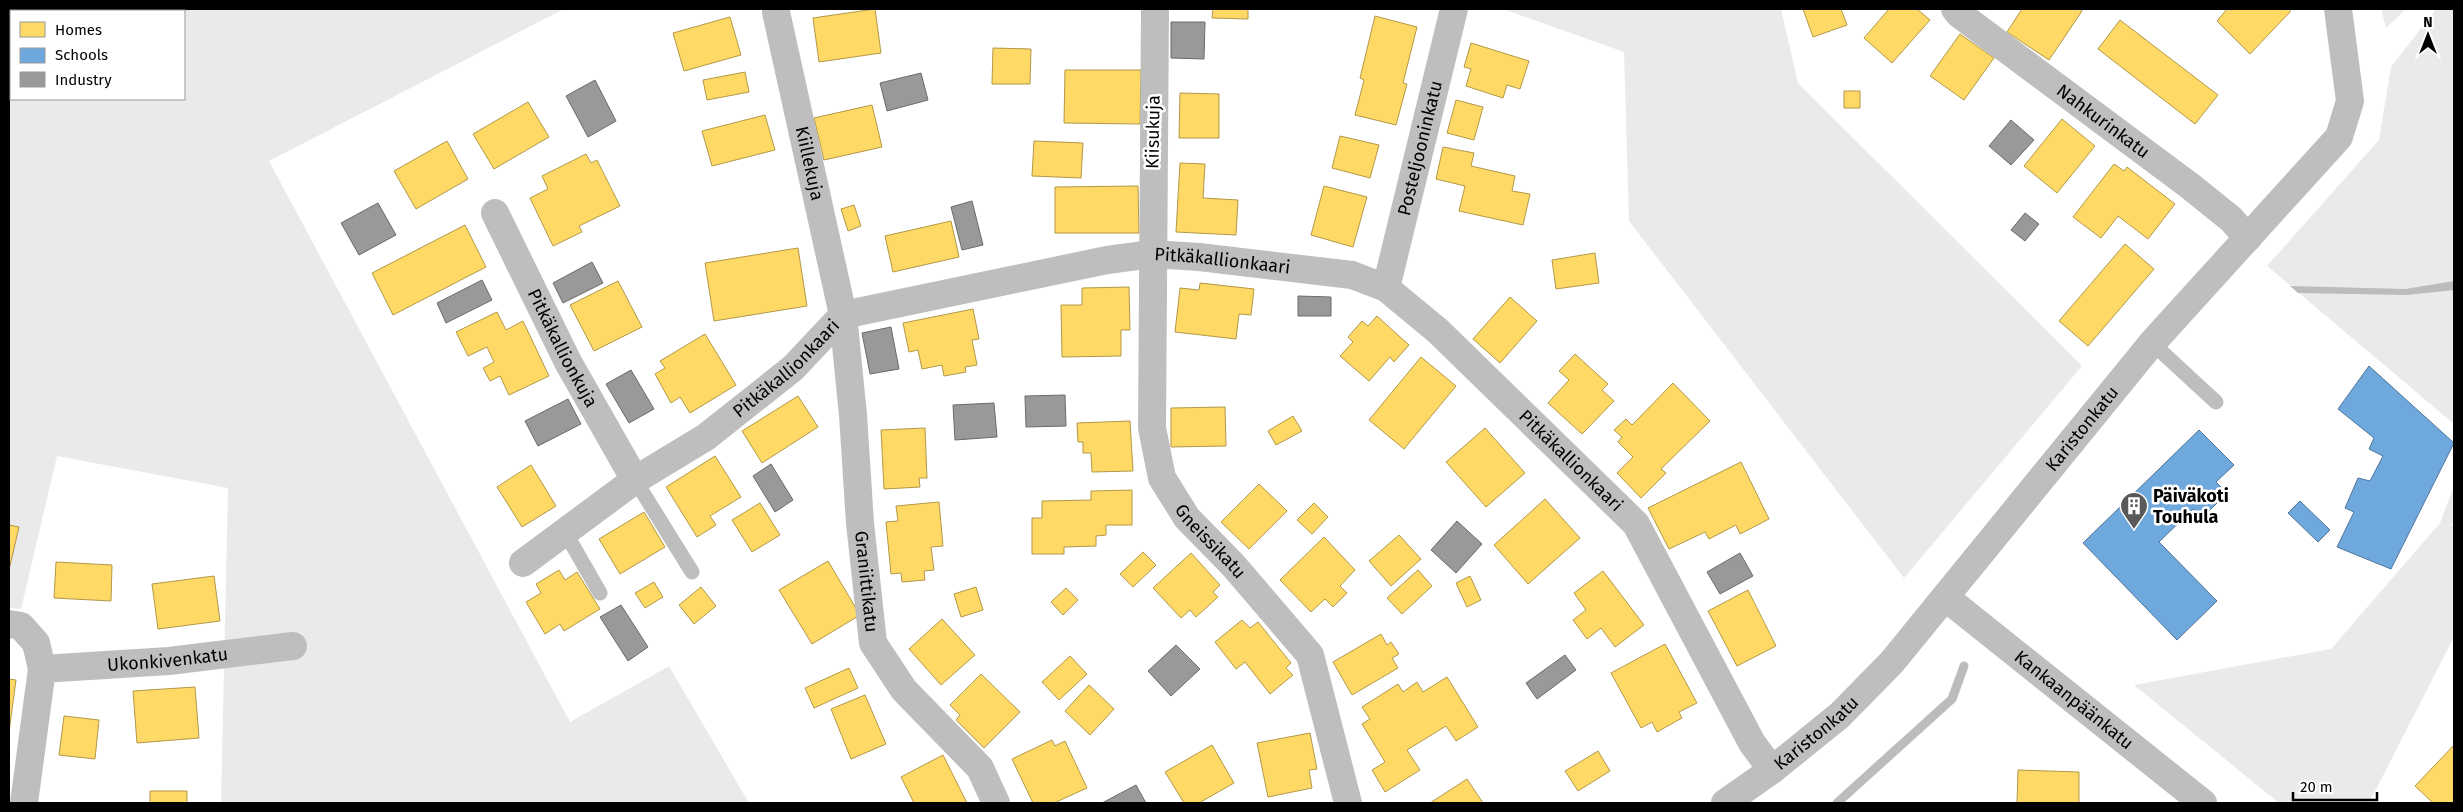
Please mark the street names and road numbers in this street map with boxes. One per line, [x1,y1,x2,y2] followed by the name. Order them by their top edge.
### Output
[1393,78,1447,218] street label: Posteljooninkatu
[2052,79,2154,163] street label: Nahkurinkatu
[1141,95,1165,169] street label: Kiisukuja
[791,124,828,203] street label: Kiillekuja
[1154,243,1291,279] street label: Pitkäkallionkaari
[523,285,602,411] street label: Pitkäkallionkuja
[728,315,844,422] street label: Pitkäkallionkaari
[2041,382,2123,476] street label: Karistonkatu
[1514,405,1627,516] street label: Pitkäkallionkaari
[1170,500,1251,583] street label: Gneissikatu
[850,530,883,634] street label: Graniittikatu
[107,643,229,676] street label: Ukonkivenkatu
[2010,646,2138,754] street label: Kankaanpäänkatu
[1770,692,1863,775] street label: Karistonkatu

